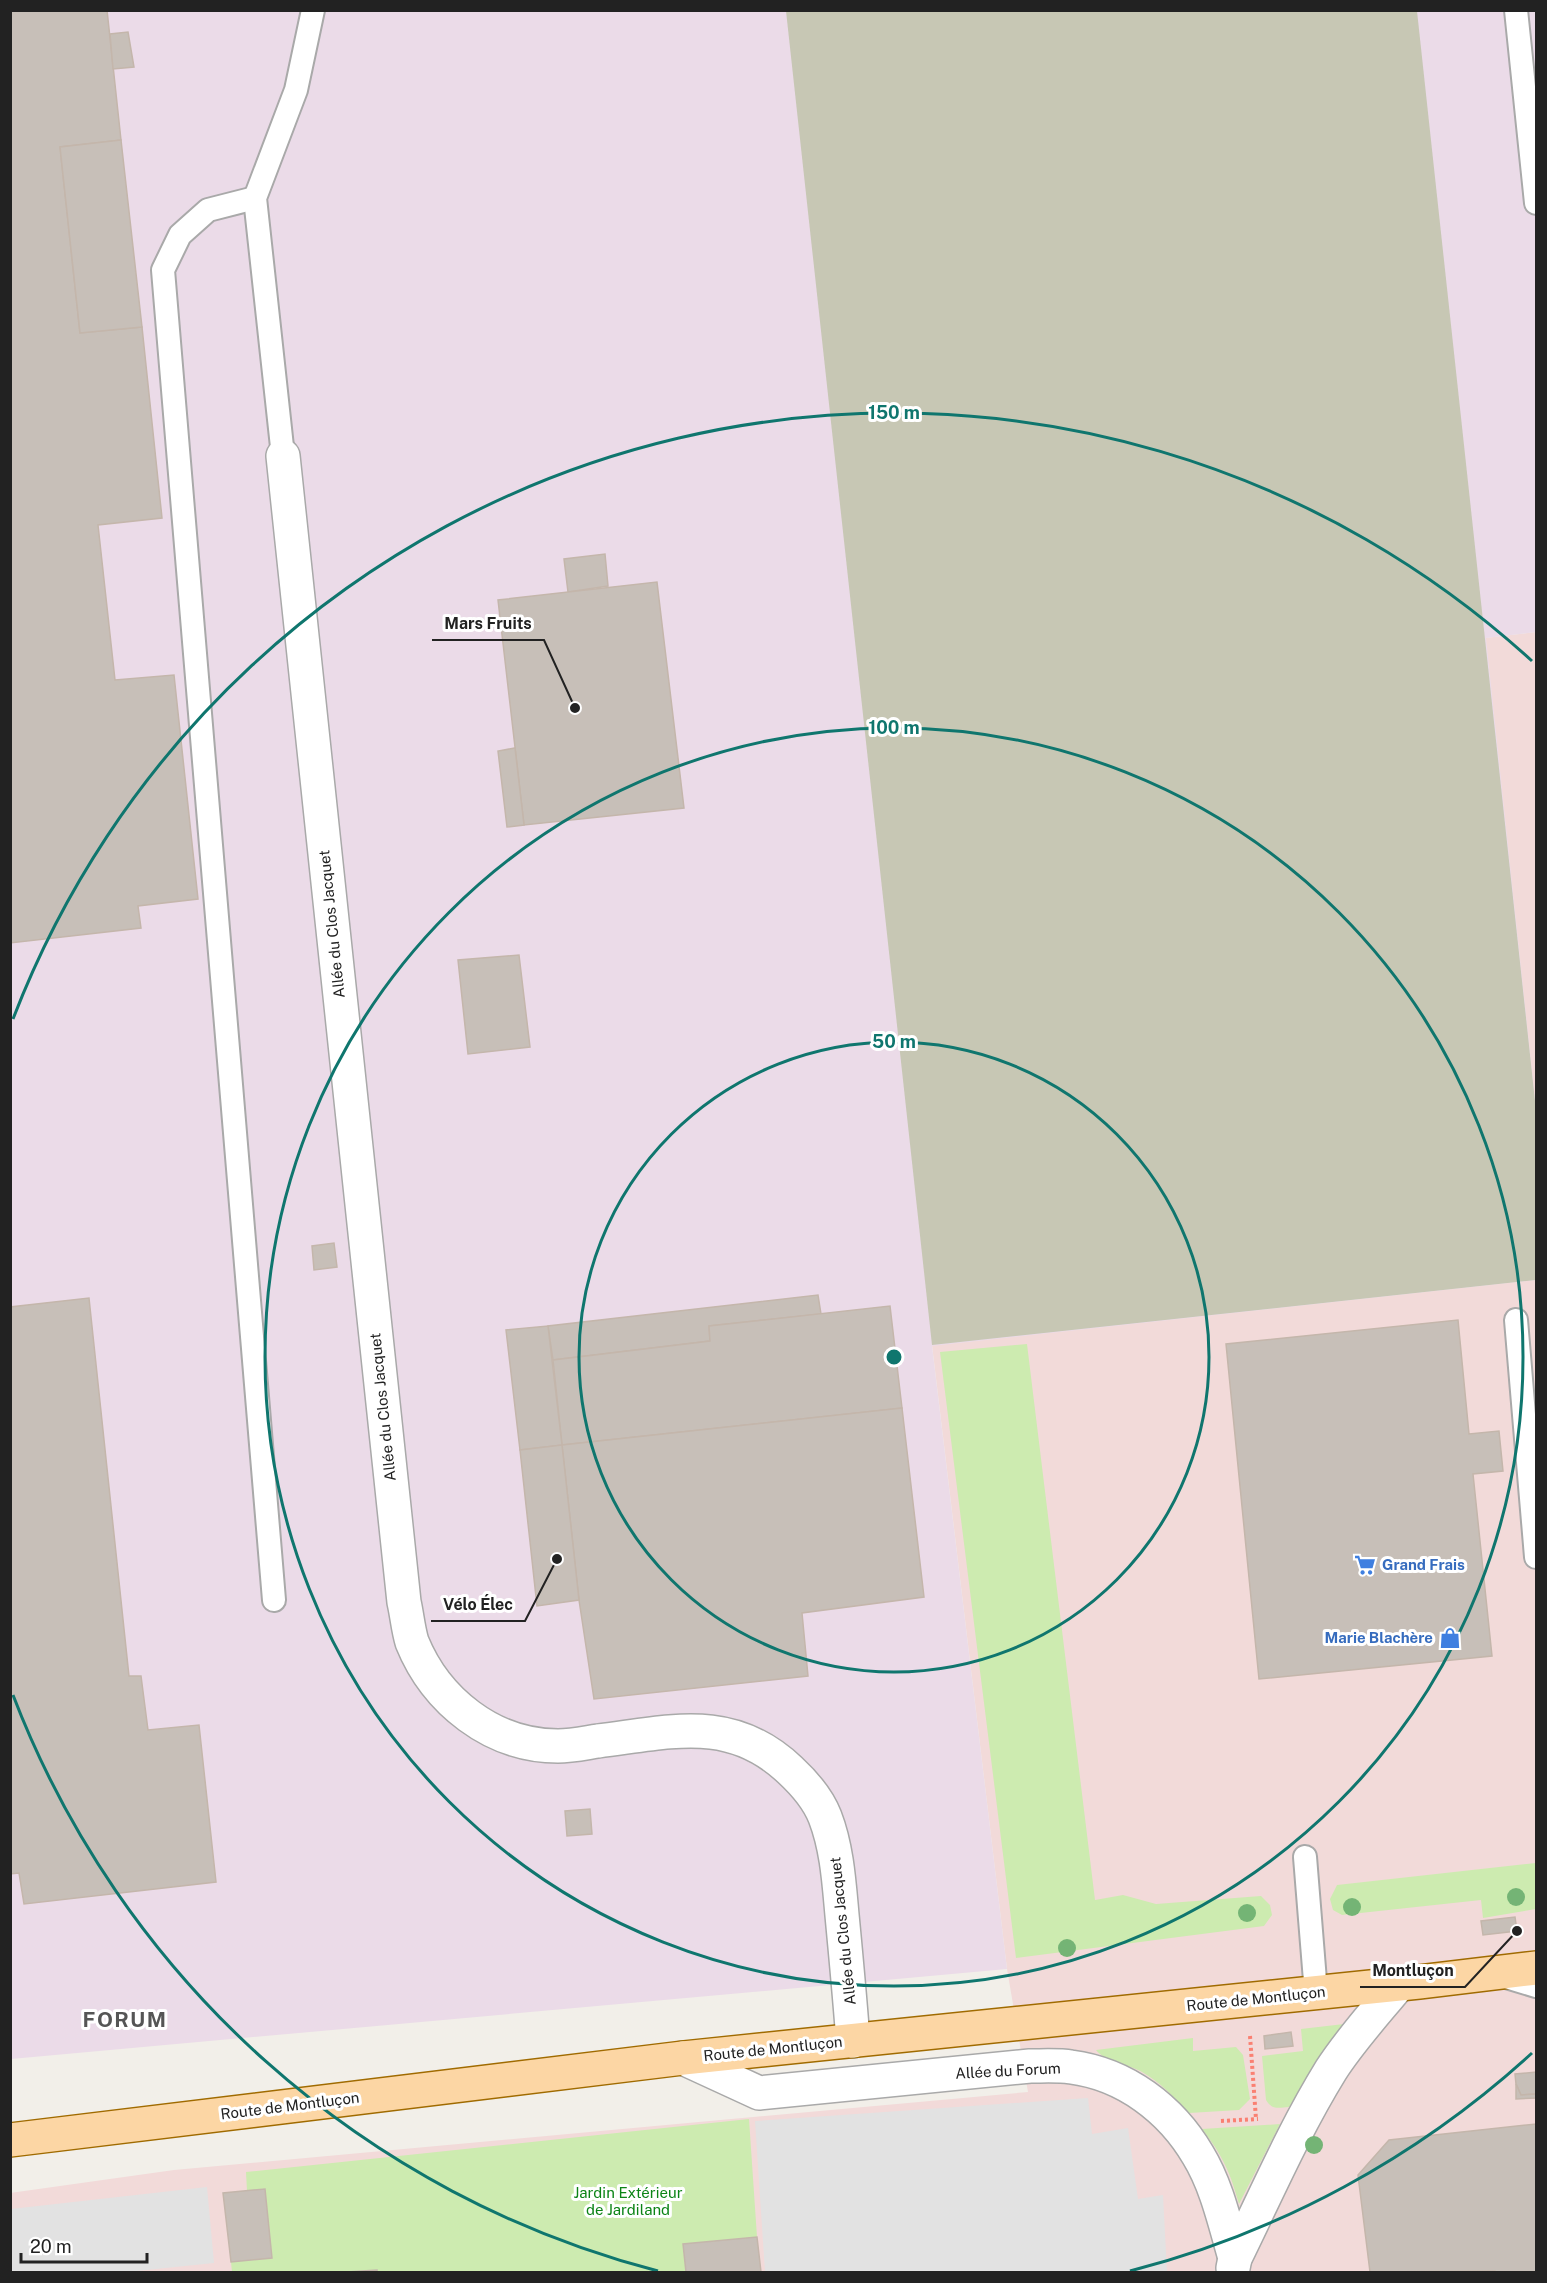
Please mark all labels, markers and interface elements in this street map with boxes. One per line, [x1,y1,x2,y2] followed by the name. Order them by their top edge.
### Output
[868,402,920,423] text: 150 m
[432,606,544,640] callout: Mars Fruits
[444,614,532,633] text: Mars Fruits
[868,717,920,738] text: 100 m
[315,849,348,999] street label: Allée du Clos Jacquet
[872,1031,916,1052] text: 50 m
[366,1332,399,1482] street label: Allée du Clos Jacquet
[884,1347,904,1367] centre of rings
[1353,1553,1377,1577] supermarket icon: Grand Frais
[1382,1556,1465,1573] place label: Grand Frais
[431,1587,525,1621] callout: Vélo Élec
[443,1594,513,1614] text: Vélo Élec
[1438,1626,1462,1650] shop icon: Marie Blachère
[1324,1629,1433,1646] place label: Marie Blachère
[826,1856,859,2006] street label: Allée du Clos Jacquet
[1360,1953,1465,1987] callout: Montluçon
[1372,1961,1454,1980] text: Montluçon
[1186,1983,1326,2014] street label: Route de Montluçon
[83,2007,167,2032] district label: FORUM
[703,2033,843,2064] street label: Route de Montluçon
[955,2059,1061,2082] street label: Allée du Forum
[220,2089,360,2122] street label: Route de Montluçon
[573,2184,683,2218] park label: Jardin Extérieur de Jardiland
[21,2226,147,2264] scale bar
[30,2236,72,2257] text: 20 m

